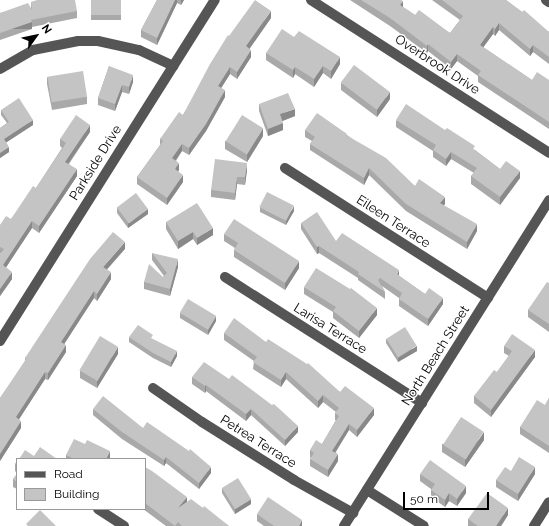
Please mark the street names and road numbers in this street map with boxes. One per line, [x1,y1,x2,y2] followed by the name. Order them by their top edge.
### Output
[392,32,482,98] street label: Overbrook Drive
[67,123,125,203] street label: Parkside Drive
[353,192,433,252] street label: Eileen Terrace
[290,300,370,358] street label: Larisa Terrace
[399,303,473,409] street label: North Beach Street
[217,412,299,472] street label: Petrea Terrace

